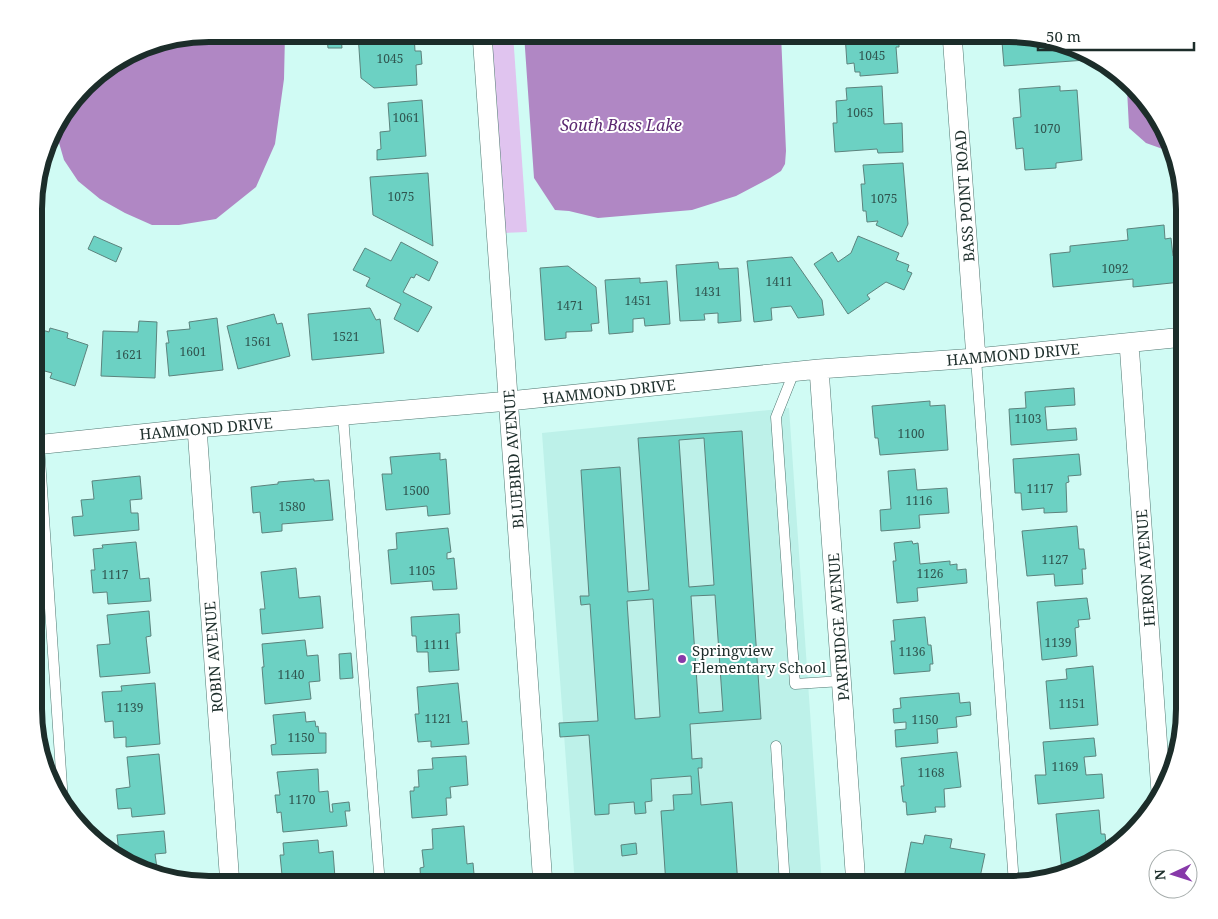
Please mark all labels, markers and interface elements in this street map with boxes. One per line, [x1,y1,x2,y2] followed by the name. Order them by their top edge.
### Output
[1038,20,1194,52] scale bar
[1046,26,1081,46] text: 50 m
[859,47,885,64] house number: 1045
[377,50,403,67] house number: 1045
[847,104,873,121] house number: 1065
[393,109,419,126] house number: 1061
[560,114,682,136] water label: South Bass Lake
[1034,120,1061,137] house number: 1070
[949,129,979,263] street label: BASS POINT ROAD
[388,188,414,205] house number: 1075
[871,190,897,207] house number: 1075
[1102,260,1128,277] house number: 1092
[766,273,792,290] house number: 1411
[695,283,721,300] house number: 1431
[625,292,651,309] house number: 1451
[557,297,583,314] house number: 1471
[333,328,359,345] house number: 1521
[245,333,271,350] house number: 1561
[946,338,1080,370] street label: HAMMOND DRIVE
[180,343,206,360] house number: 1601
[116,346,142,363] house number: 1621
[541,374,677,408] street label: HAMMOND DRIVE
[498,389,528,529] street label: BLUEBIRD AVENUE
[1015,410,1042,427] house number: 1103
[139,412,273,444] street label: HAMMOND DRIVE
[898,425,925,442] house number: 1100
[1027,480,1054,497] house number: 1117
[403,482,430,499] house number: 1500
[906,492,933,509] house number: 1116
[279,498,306,515] house number: 1580
[1131,509,1159,627] street label: HERON AVENUE
[1042,551,1069,568] house number: 1127
[823,552,853,702] street label: PARTRIDGE AVENUE
[409,562,435,579] house number: 1105
[917,565,944,582] house number: 1126
[102,566,129,583] house number: 1117
[199,601,227,713] street label: ROBIN AVENUE
[1045,634,1071,651] house number: 1139
[424,636,450,653] house number: 1111
[692,640,826,677] place label: Springview Elementary School
[899,643,926,660] house number: 1136
[676,653,688,665] marker: Springview Elementary School
[278,666,305,683] house number: 1140
[1059,695,1085,712] house number: 1151
[117,699,143,716] house number: 1139
[425,710,451,727] house number: 1121
[912,711,939,728] house number: 1150
[288,729,315,746] house number: 1150
[1052,758,1078,775] house number: 1169
[918,764,945,781] house number: 1168
[289,791,316,808] house number: 1170
[1148,849,1198,899] north arrow
[1150,869,1169,881] text: N

